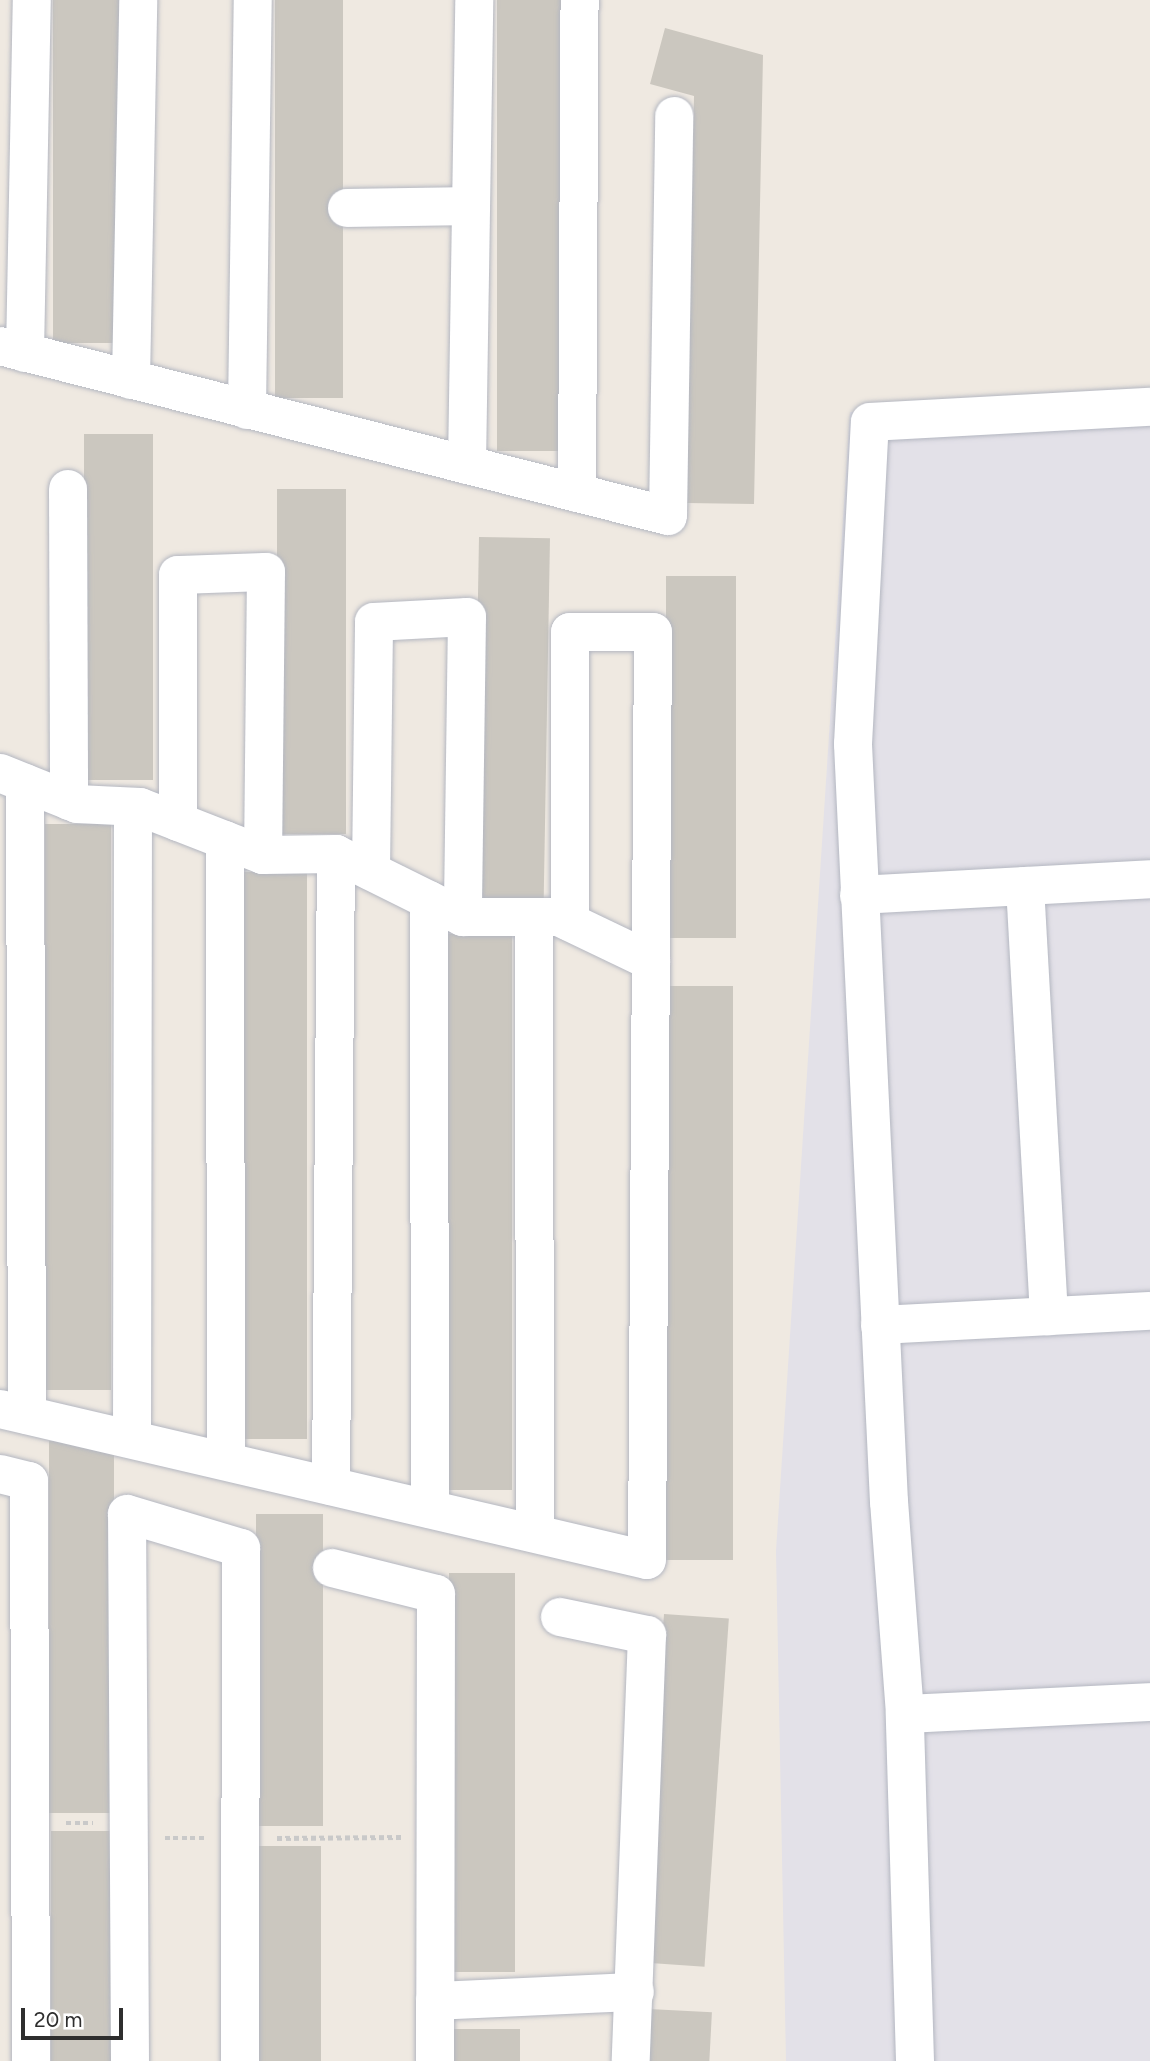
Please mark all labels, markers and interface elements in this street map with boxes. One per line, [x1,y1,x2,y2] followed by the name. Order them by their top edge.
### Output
[24,1994,126,2038] scale bar
[34,2007,82,2032] text: 20 m

